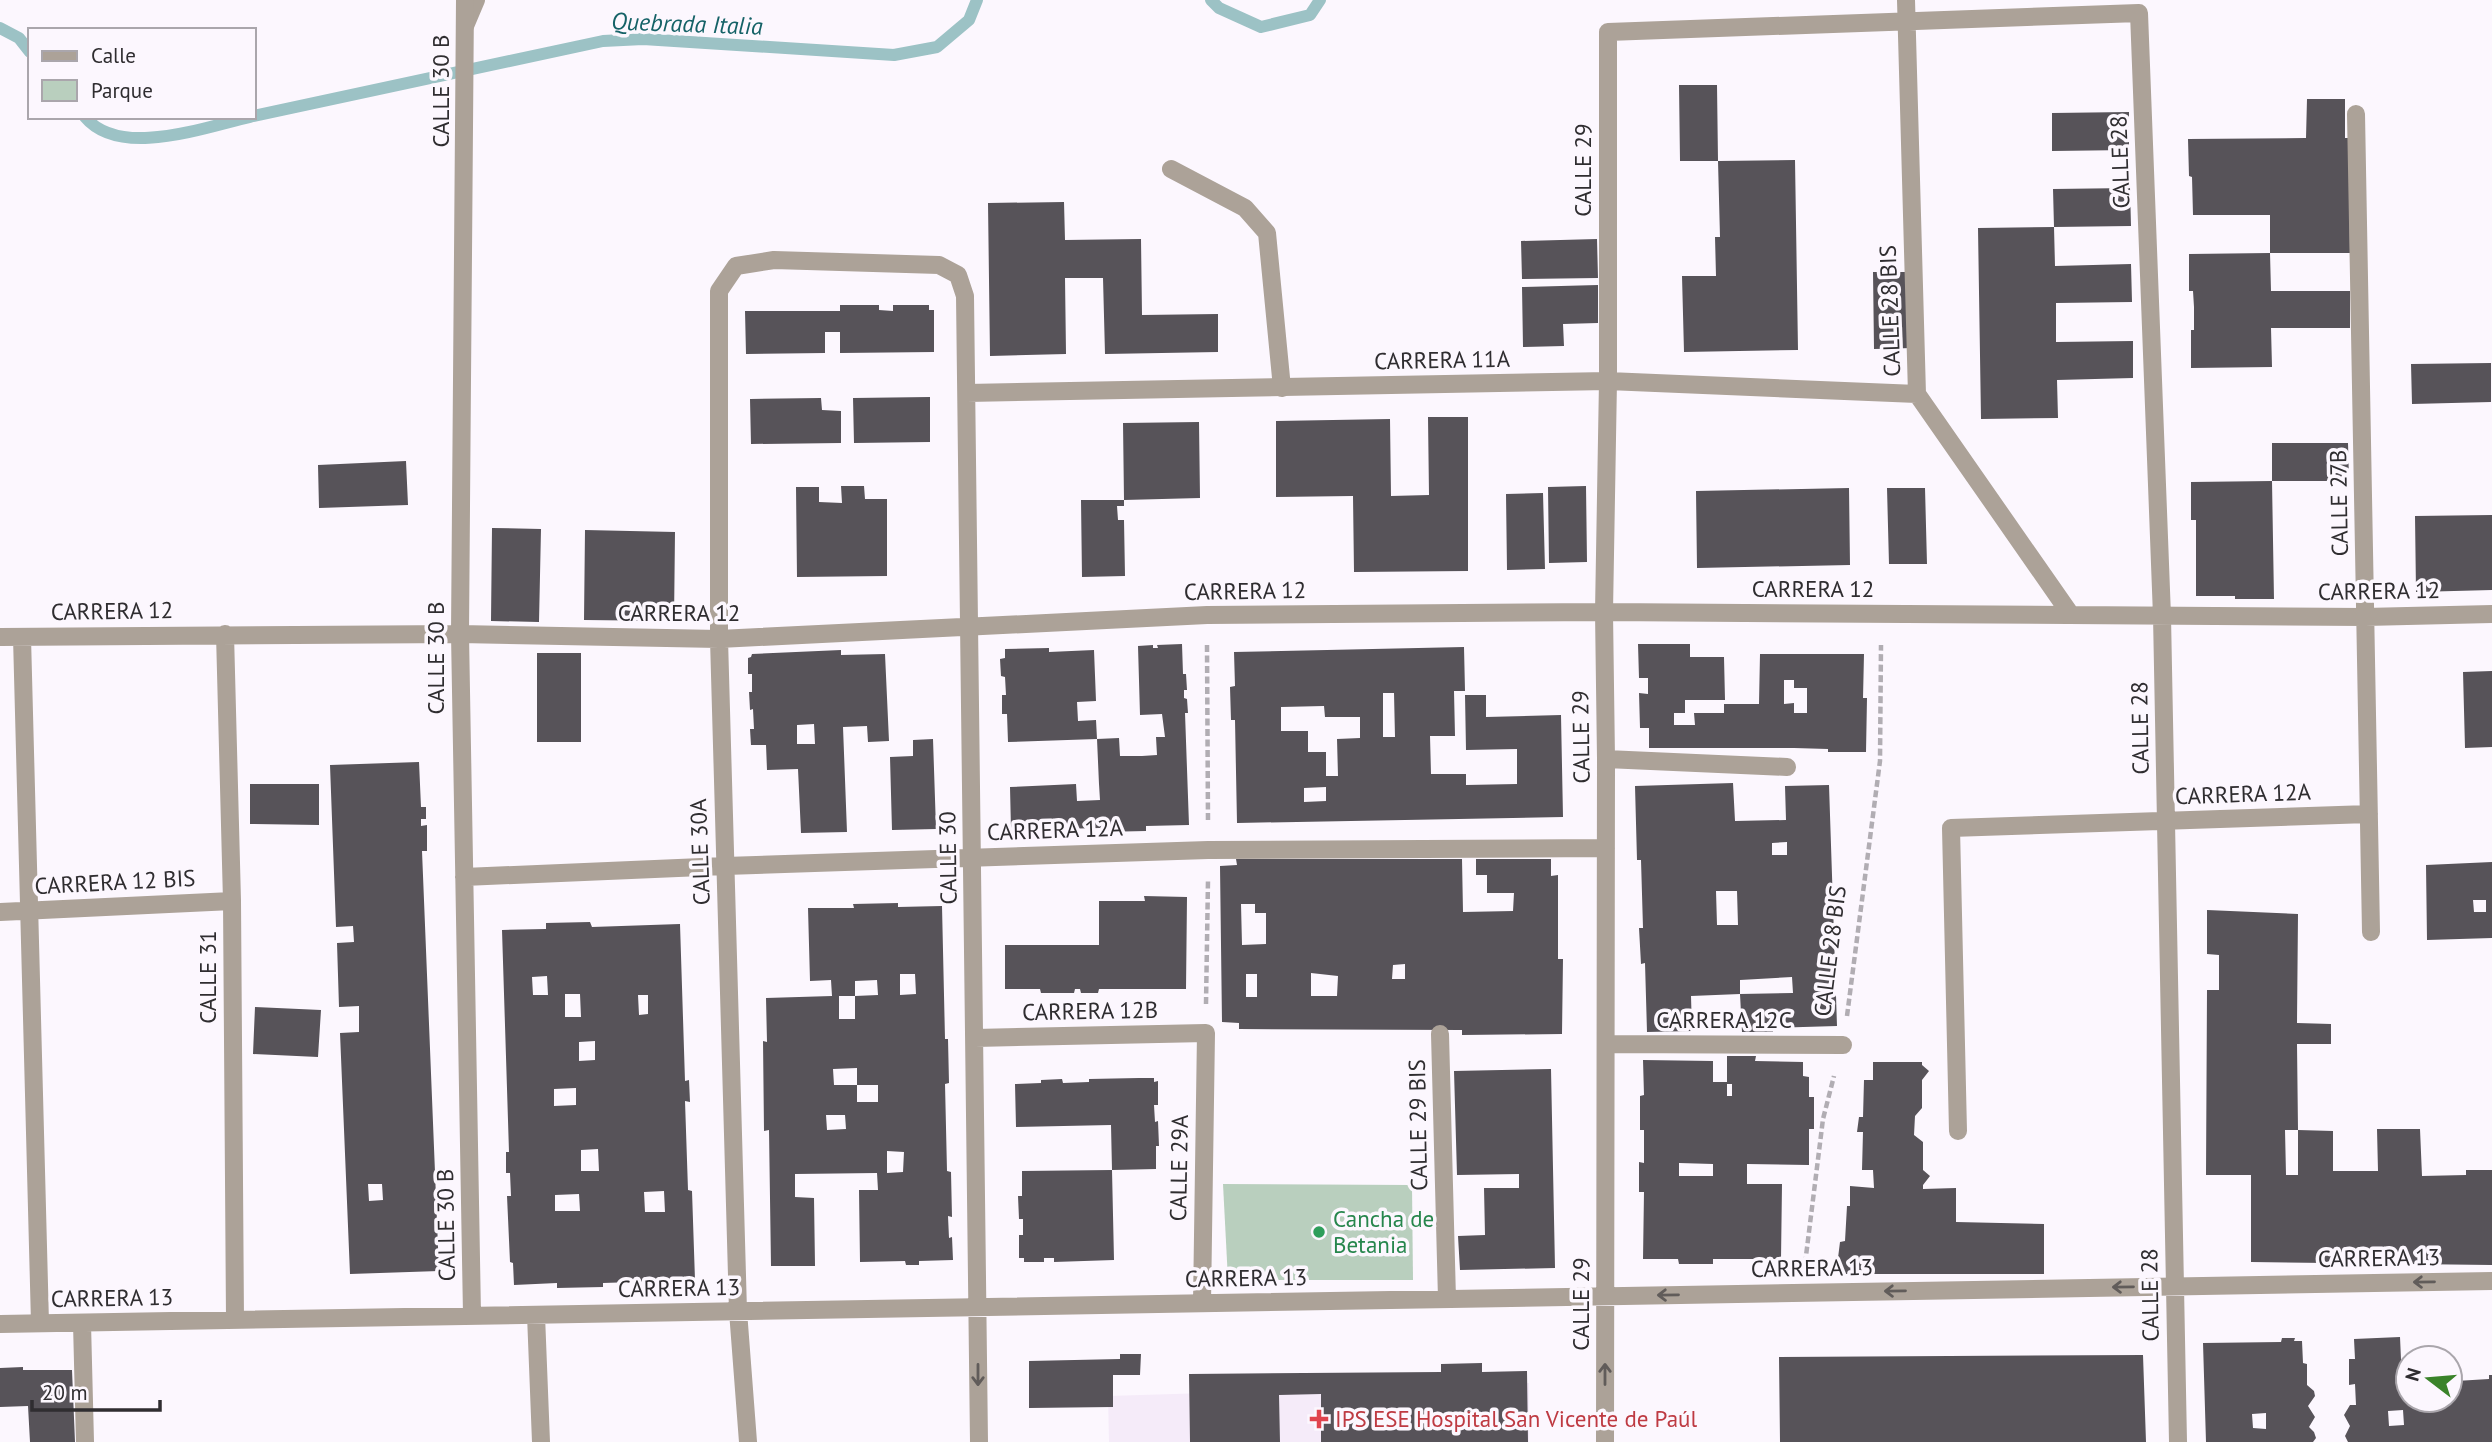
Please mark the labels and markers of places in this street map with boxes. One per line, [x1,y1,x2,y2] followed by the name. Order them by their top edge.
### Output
[1333,1204,1434,1259] place label: Cancha de Betania
[1311,1224,1327,1240] marker: Cancha de Betania
[1335,1404,1697,1433] place label: IPS ESE Hospital San Vicente de Paúl
[1309,1409,1329,1429] marker: IPS ESE Hospital San Vicente de Paúl

